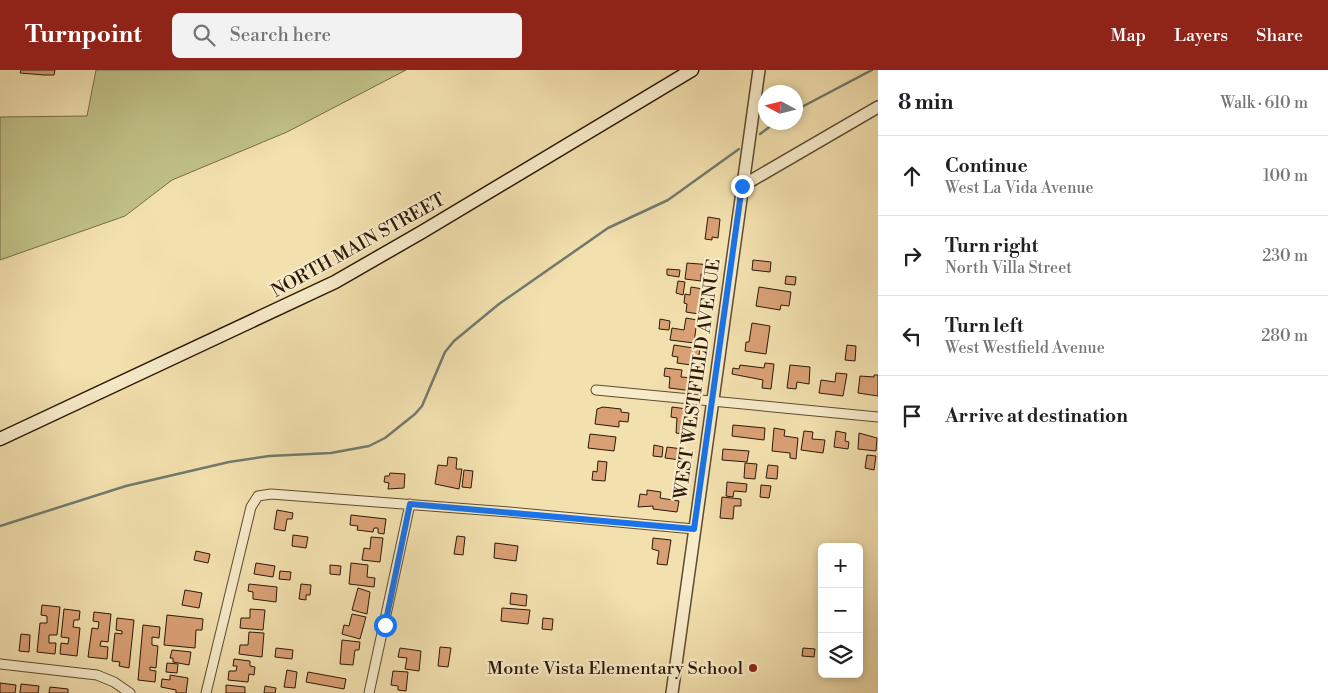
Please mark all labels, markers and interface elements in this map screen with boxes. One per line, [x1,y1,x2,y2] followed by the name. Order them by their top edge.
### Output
[172,13,522,58] search box
[25,20,142,50] text: Turnpoint
[190,21,218,49] icon: search
[230,23,331,47] text: Search here
[1111,24,1146,47] text: Map
[1174,24,1228,47] text: Layers
[1256,24,1303,47] text: Share
[758,85,803,130] north arrow
[898,90,953,116] text: 8 min
[1221,93,1308,113] text: Walk · 610 m
[945,154,1028,178] text: Continue
[898,162,926,190] icon: ahead
[1263,166,1308,186] text: 100 m
[731,175,754,198] route end
[945,178,1094,198] text: West La Vida Avenue
[267,188,449,303] street label: NORTH MAIN STREET
[945,234,1038,258] text: Turn right
[898,242,926,270] icon: right
[1262,246,1308,266] text: 230 m
[669,257,726,502] street label: WEST WESTFIELD AVENUE
[945,258,1072,278] text: North Villa Street
[945,314,1024,338] text: Turn left
[898,322,926,350] icon: left
[1261,326,1308,346] text: 280 m
[945,338,1105,358] text: West Westfield Avenue
[898,402,926,430] icon: arrive
[945,404,1128,428] text: Arrive at destination
[818,543,863,678] map controls
[818,543,863,588] button: +
[818,588,863,633] button: −
[374,614,397,637] route start
[818,633,863,678] button: layers
[487,657,744,680] place label: Monte Vista Elementary School
[747,662,759,674] marker: Monte Vista Elementary School

